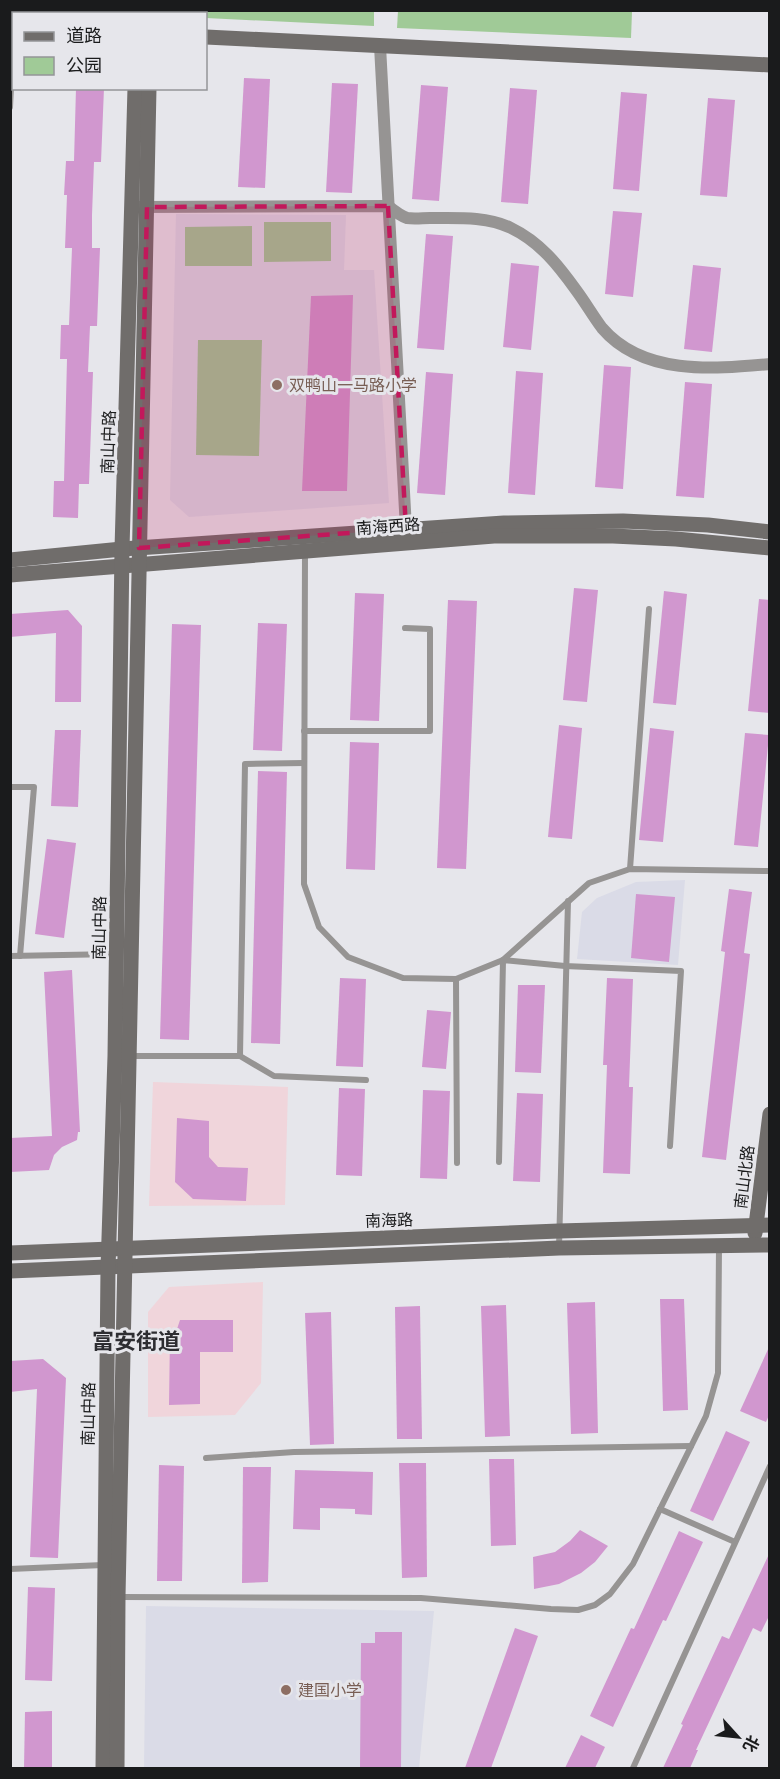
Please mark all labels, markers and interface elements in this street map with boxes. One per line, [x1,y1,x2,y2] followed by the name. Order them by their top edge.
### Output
[12,12,207,90] legend
[66,24,102,46] text: 道路
[66,54,102,76] text: 公园
[289,375,417,395] place label: 双鸭山一马路小学
[270,378,284,392] marker: 双鸭山一马路小学
[97,410,119,474] street label: 南山中路
[355,514,421,538] street label: 南海西路
[88,896,110,960] street label: 南山中路
[730,1144,758,1210] street label: 南山北路
[365,1209,413,1231] street label: 南海路
[92,1327,180,1354] district label: 富安街道
[77,1382,99,1446] street label: 南山中路
[298,1680,362,1700] place label: 建国小学
[279,1683,293,1697] marker: 建国小学
[708,1707,768,1767] north arrow
[739,1732,764,1755] text: 北

